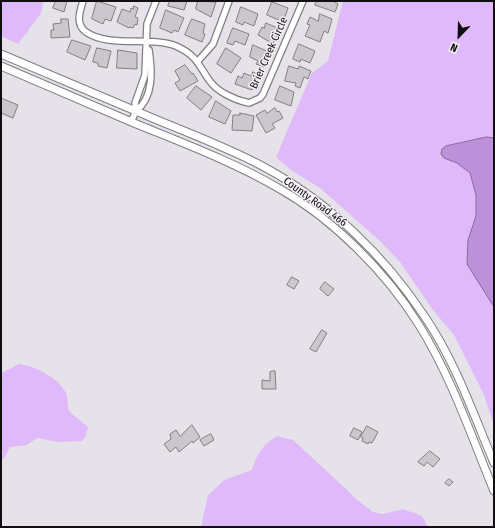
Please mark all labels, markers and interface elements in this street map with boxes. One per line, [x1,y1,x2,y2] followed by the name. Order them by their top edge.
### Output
[247,15,291,91] street label: Brier Creek Circle
[439,16,479,56] north arrow
[449,40,460,55] text: N
[281,175,349,229] street label: County Road 466

